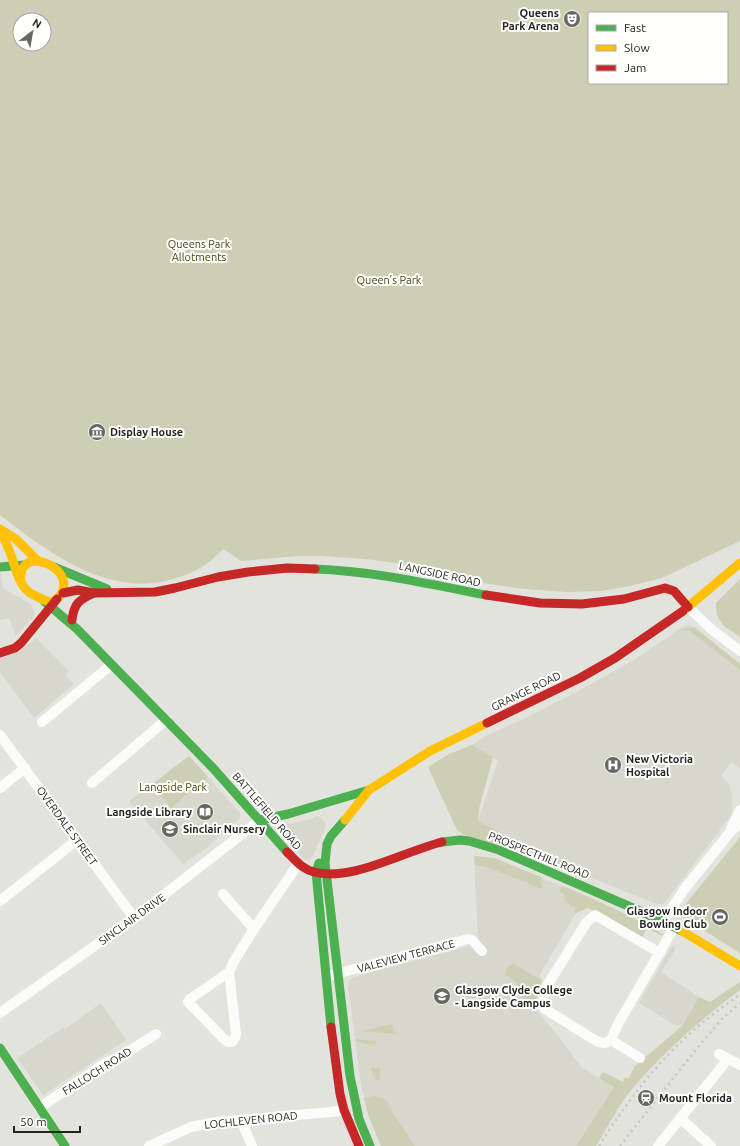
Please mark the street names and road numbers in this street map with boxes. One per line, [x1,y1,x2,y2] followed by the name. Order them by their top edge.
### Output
[398,559,482,589] street label: LANGSIDE ROAD
[489,669,563,713] street label: GRANGE ROAD
[230,770,304,852] street label: BATTLEFIELD ROAD
[34,784,100,868] street label: OVERDALE STREET
[487,829,591,881] street label: PROSPECTHILL ROAD
[96,891,168,947] street label: SINCLAIR DRIVE
[356,937,456,975] street label: VALEVIEW TERRACE
[60,1045,134,1097] street label: FALLOCH ROAD
[204,1109,298,1131] street label: LOCHLEVEN ROAD

